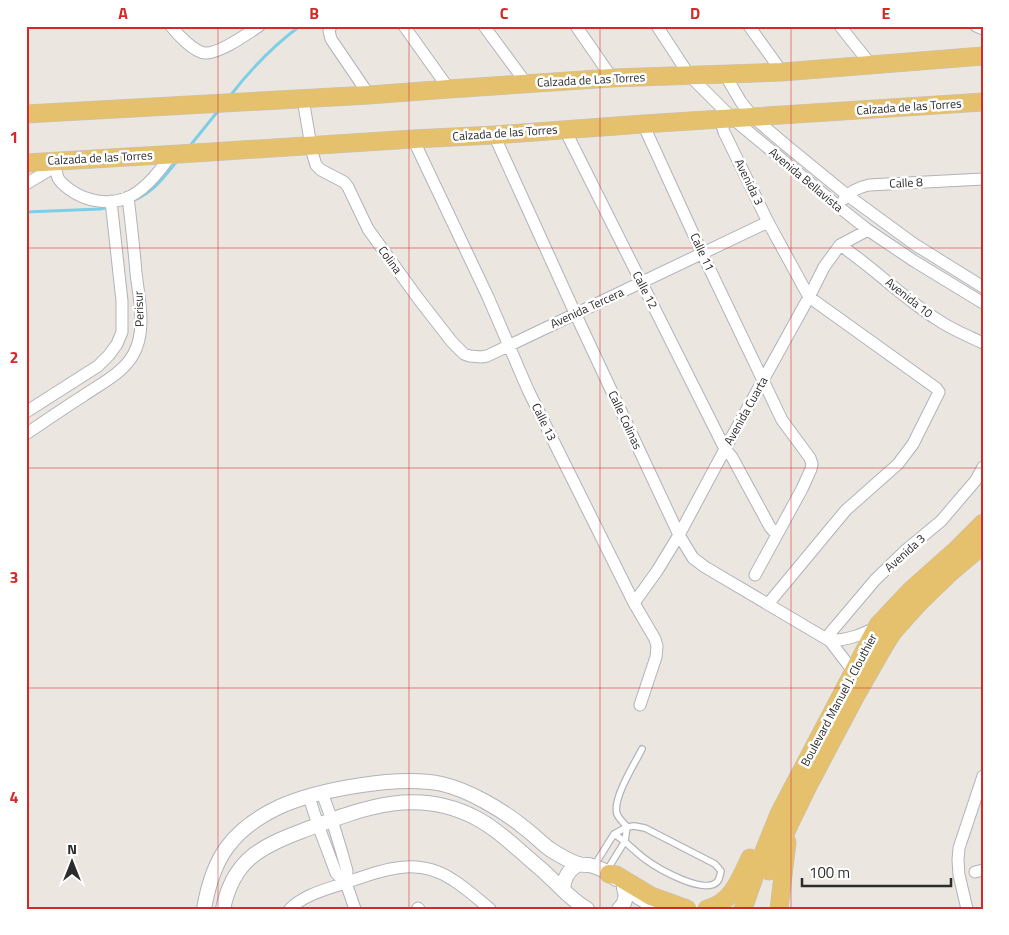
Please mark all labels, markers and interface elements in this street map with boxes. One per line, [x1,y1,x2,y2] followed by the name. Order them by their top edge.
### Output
[118,1,128,25] text: A
[309,1,319,25] text: B
[500,1,509,25] text: C
[690,1,700,25] text: D
[882,1,891,25] text: E
[536,67,646,92] street label: Calzada de Las Torres
[856,93,963,120] street label: Calzada de las Torres
[452,119,559,146] street label: Calzada de las Torres
[10,125,18,149] text: 1
[765,143,848,216] street label: Avenida Bellavista
[47,145,153,170] street label: Calzada de las Torres
[730,155,769,208] street label: Avenida 3
[889,172,923,193] street label: Calle 8
[685,230,720,274] street label: Calle 11
[374,242,407,278] street label: Colina
[628,268,663,312] street label: Calle 12
[881,273,938,323] street label: Avenida 10
[547,282,627,333] street label: Avenida Tercera
[128,291,149,327] street label: Perisur
[10,345,18,369] text: 2
[719,373,772,449] street label: Avenida Cuarta
[604,387,648,453] street label: Calle Colinas
[527,400,562,444] street label: Calle 13
[880,529,929,576] street label: Avenida 3
[10,565,18,589] text: 3
[795,630,882,770] street label: Boulevard Manuel J. Clouthier
[10,785,19,809] text: 4
[48,838,98,888] north arrow
[67,838,77,859] text: N
[802,855,950,887] scale bar
[809,861,850,884] text: 100 m

